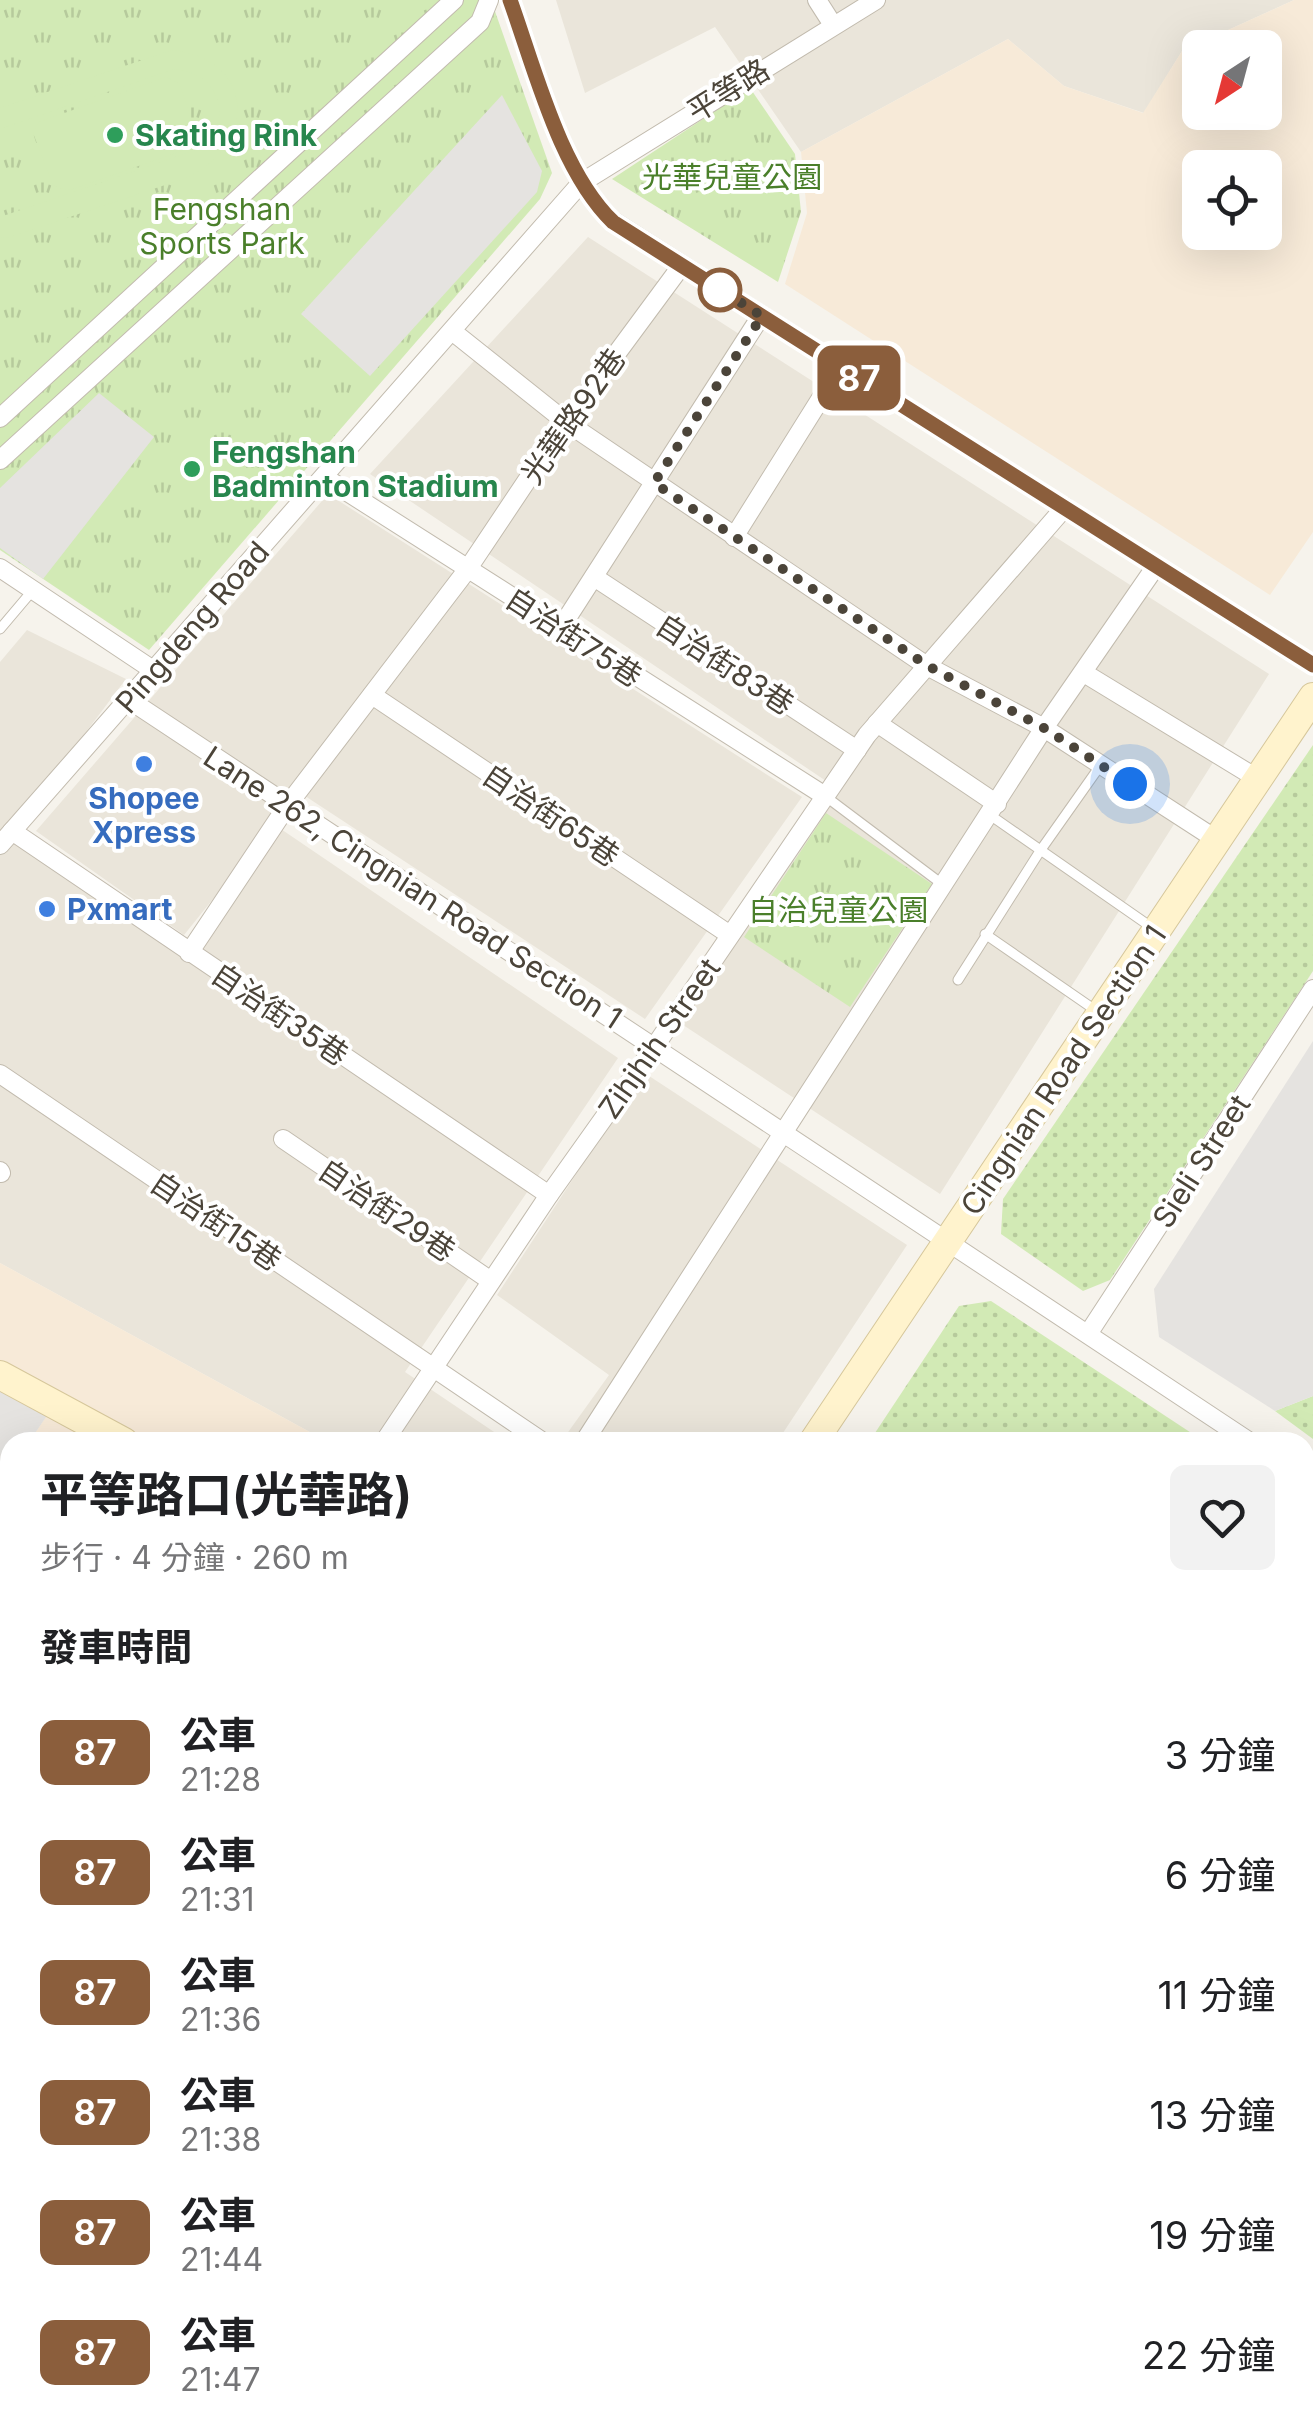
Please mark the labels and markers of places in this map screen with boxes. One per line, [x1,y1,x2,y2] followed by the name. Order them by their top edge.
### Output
[135,117,318,153] place label: Skating Rink
[104,124,126,146] marker: Skating Rink
[699,269,741,311] unlabelled marker
[212,434,499,504] place label: Fengshan Badminton Stadium
[181,458,203,480] marker: Fengshan Badminton Stadium
[133,753,155,775] marker: Shopee Xpress
[88,780,200,850] place label: Shopee Xpress
[67,891,172,927] place label: Pxmart
[36,898,58,920] marker: Pxmart

